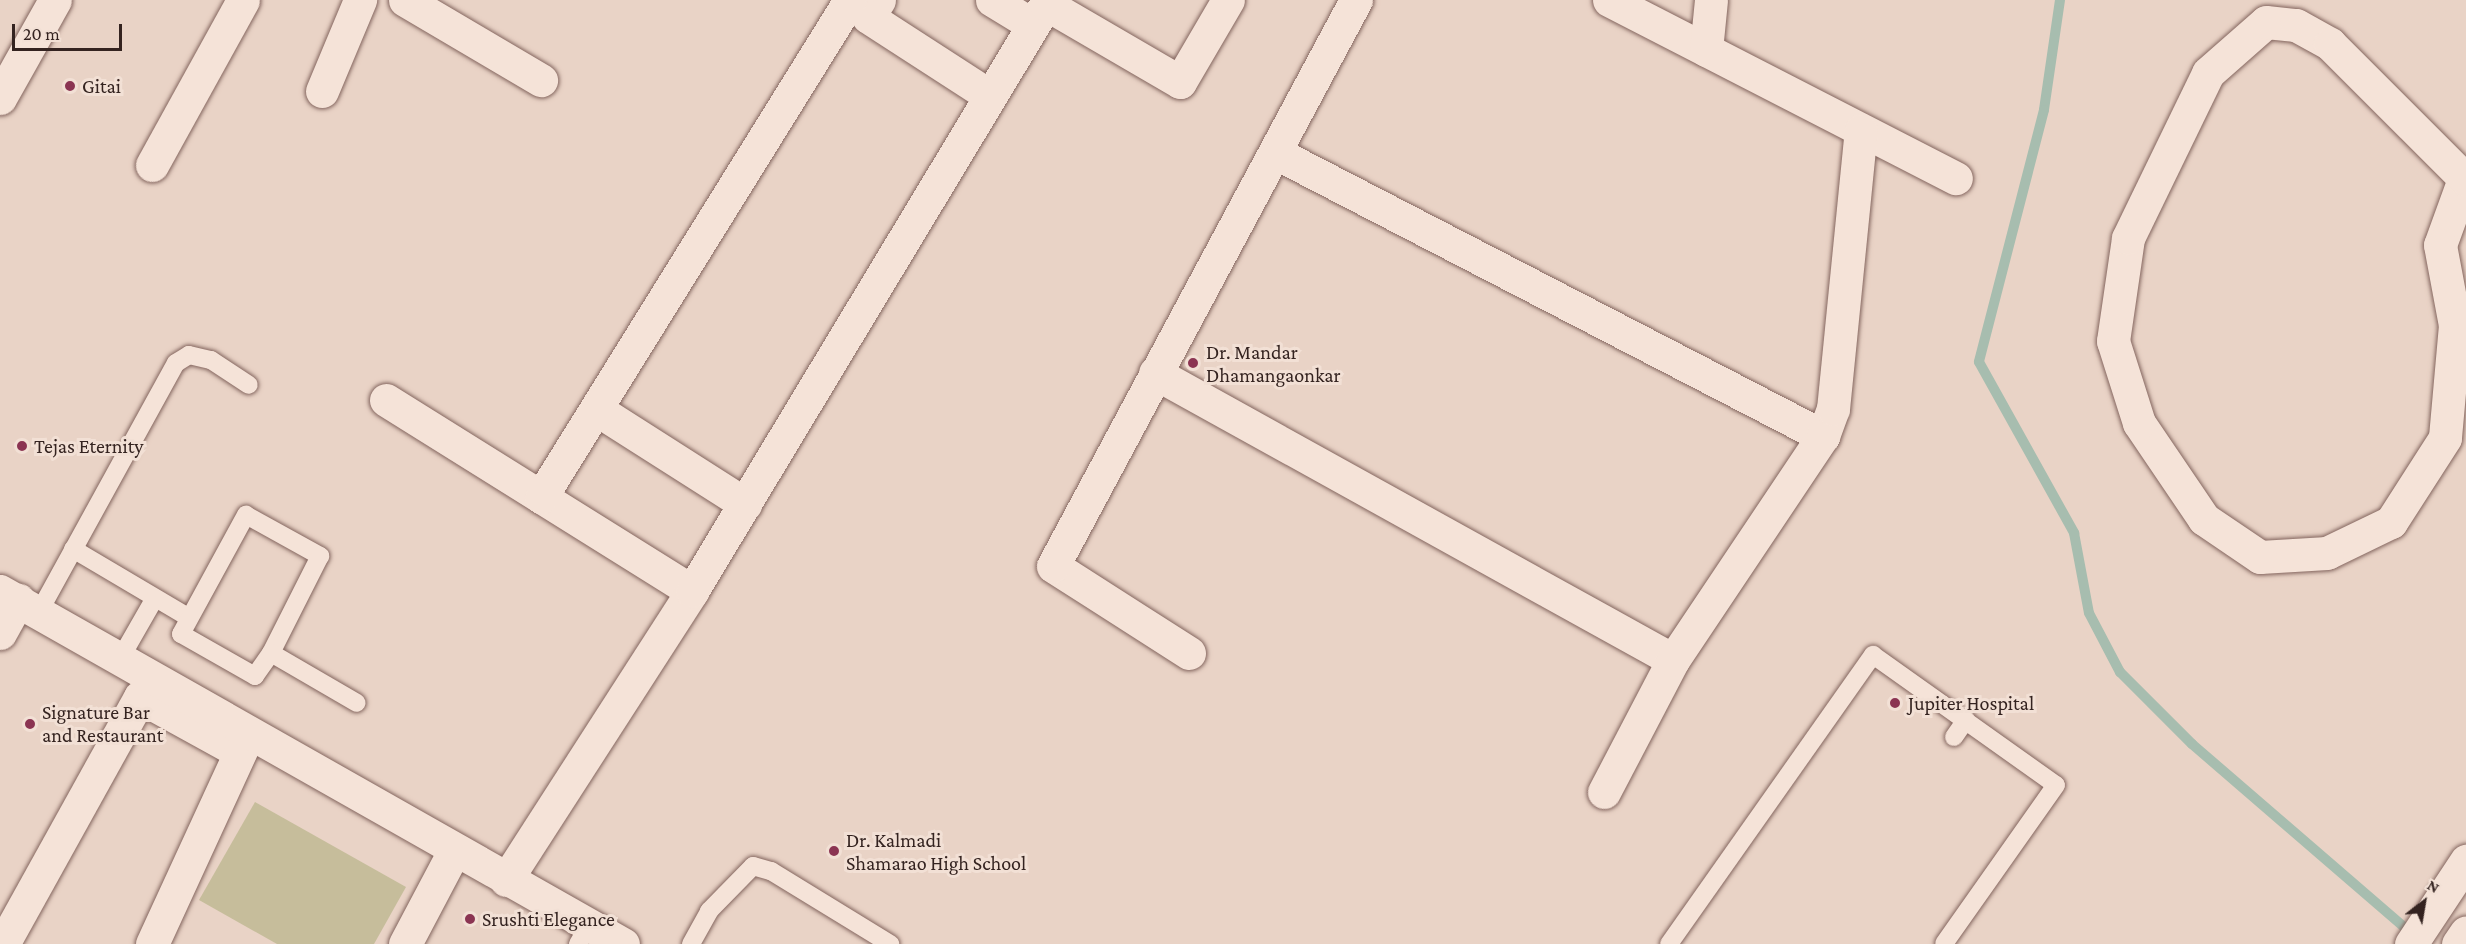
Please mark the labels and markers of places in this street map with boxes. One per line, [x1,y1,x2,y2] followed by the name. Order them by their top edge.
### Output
[82,74,121,98] place label: Gitai
[63,79,77,93] marker: Gitai
[1206,340,1341,387] place label: Dr. Mandar Dhamangaonkar
[1184,354,1202,372] marker: Dr. Mandar Dhamangaonkar
[34,434,143,458] place label: Tejas Eternity
[15,439,29,453] marker: Tejas Eternity
[1908,691,2034,715] place label: Jupiter Hospital
[1886,694,1904,712] marker: Jupiter Hospital
[42,700,163,747] place label: Signature Bar and Restaurant
[23,717,37,731] marker: Signature Bar and Restaurant
[846,828,1026,875] place label: Dr. Kalmadi Shamarao High School
[827,844,841,858] marker: Dr. Kalmadi Shamarao High School
[482,907,615,931] place label: Srushti Elegance
[463,912,477,926] marker: Srushti Elegance

